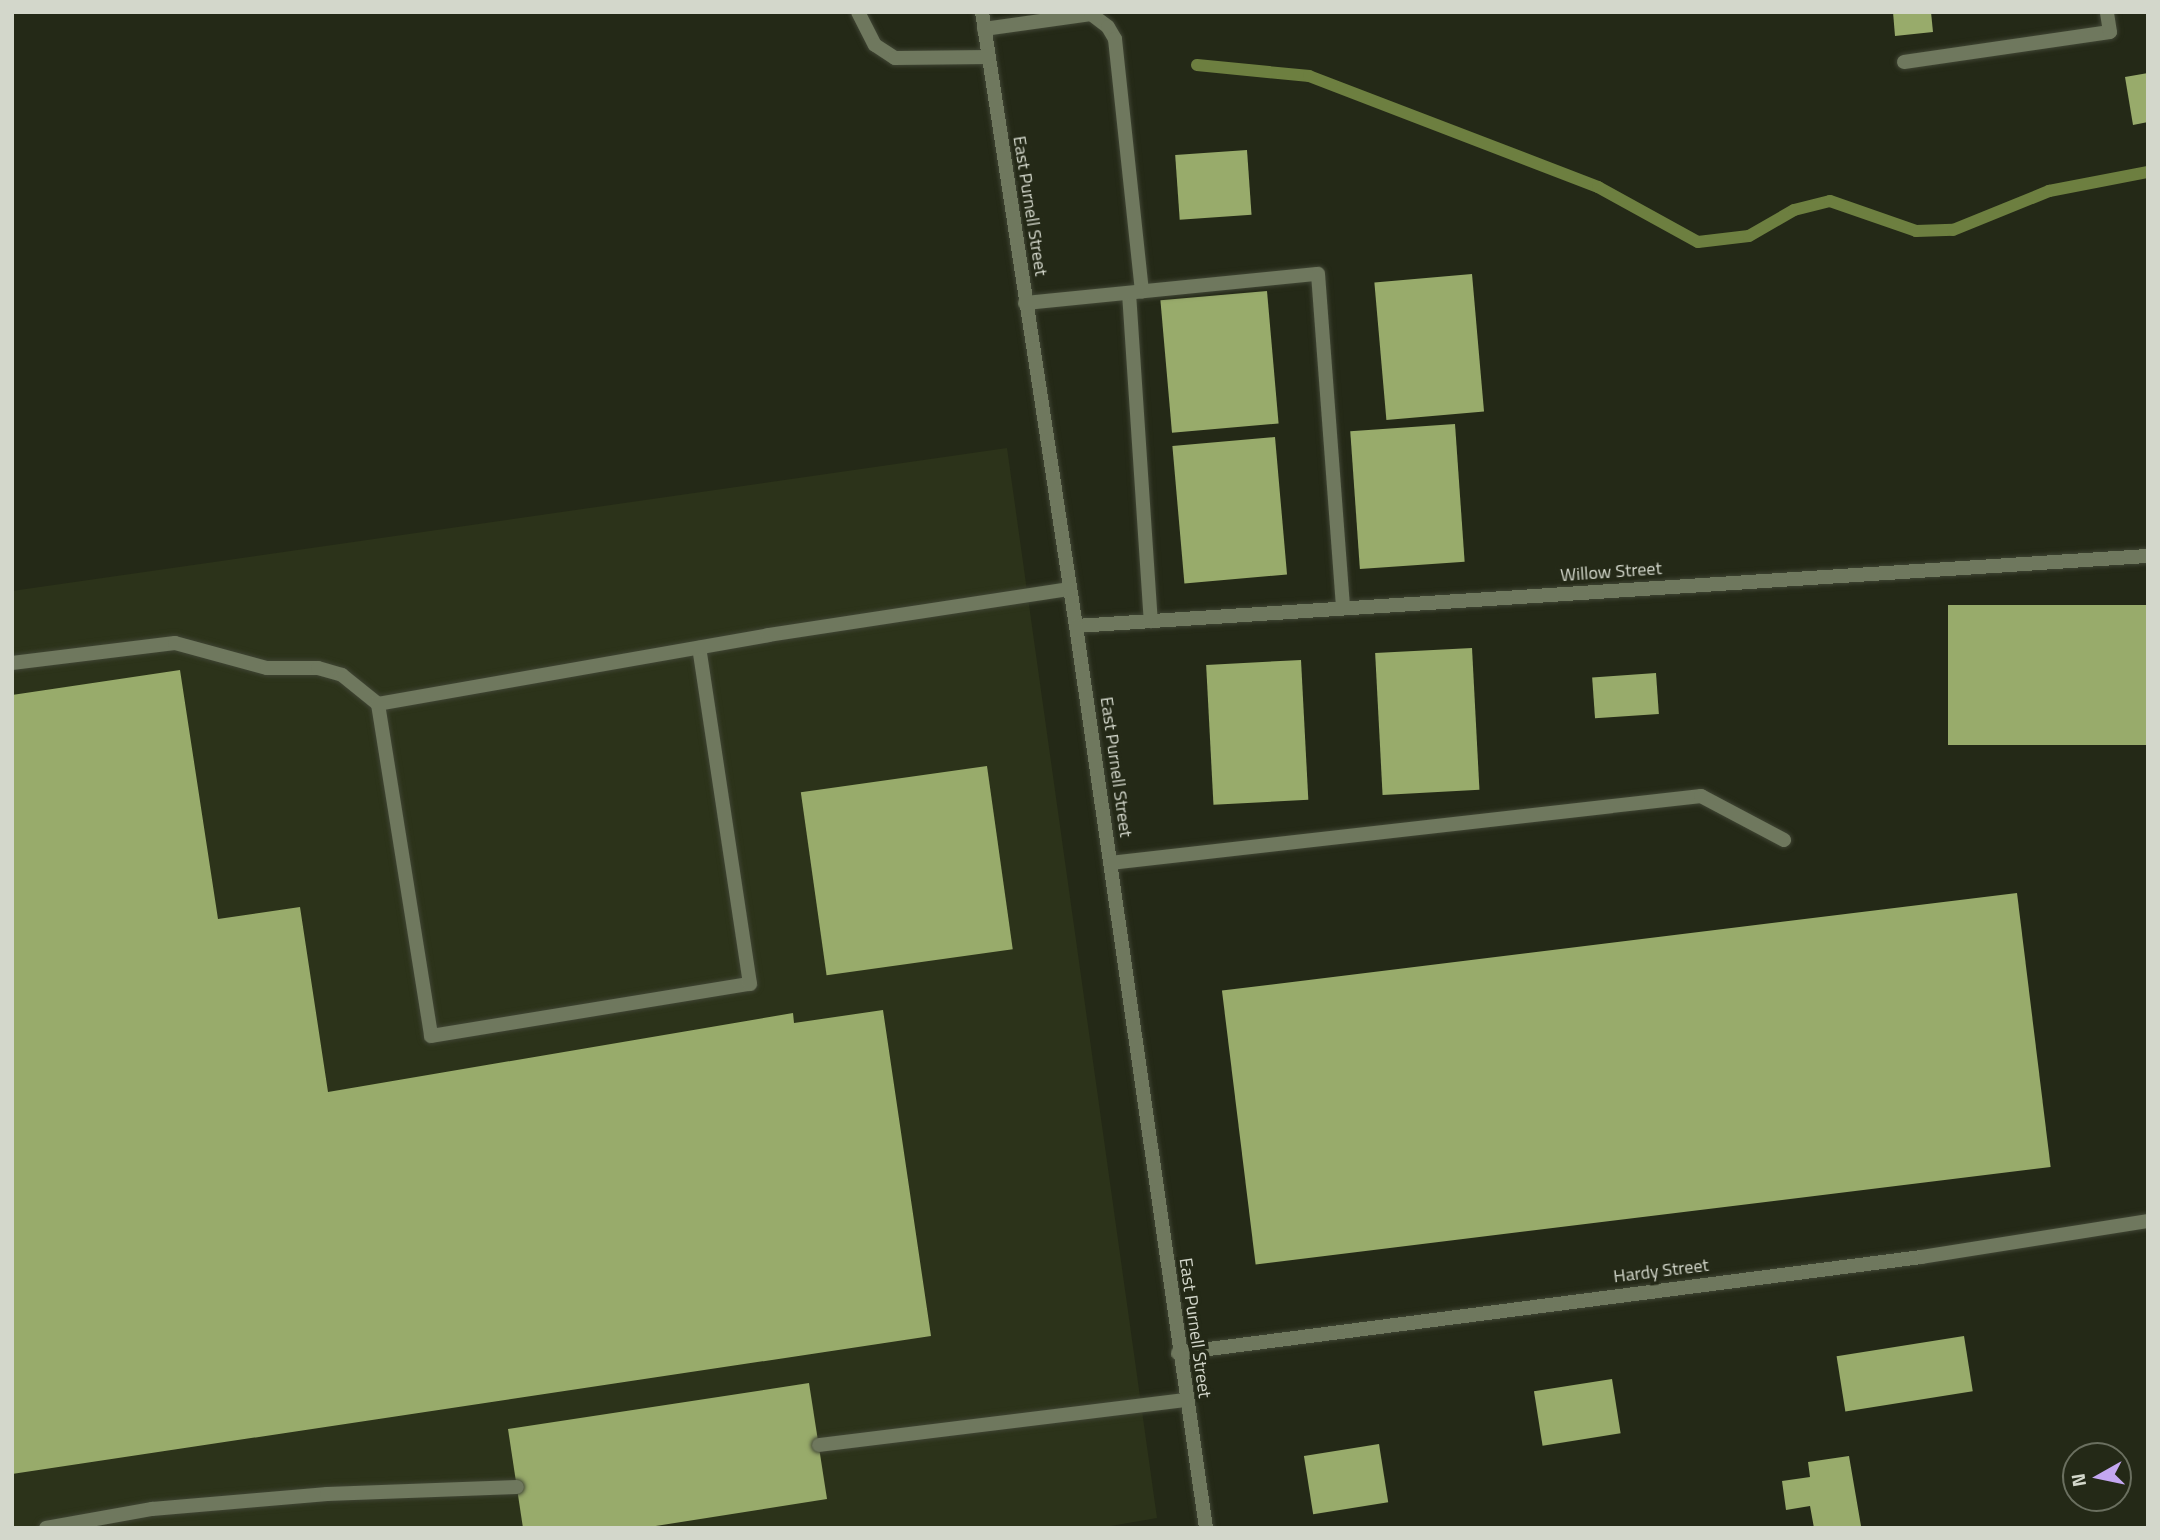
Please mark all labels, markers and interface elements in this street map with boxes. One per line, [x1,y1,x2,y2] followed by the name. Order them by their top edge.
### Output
[1008,134,1052,278] street label: East Purnell Street
[1560,558,1662,586] street label: Willow Street
[1095,695,1137,839] street label: East Purnell Street
[1612,1254,1710,1288] street label: Hardy Street
[1174,1256,1216,1400] street label: East Purnell Street
[2062,1442,2132,1512] north arrow
[2062,1471,2093,1489] text: N

